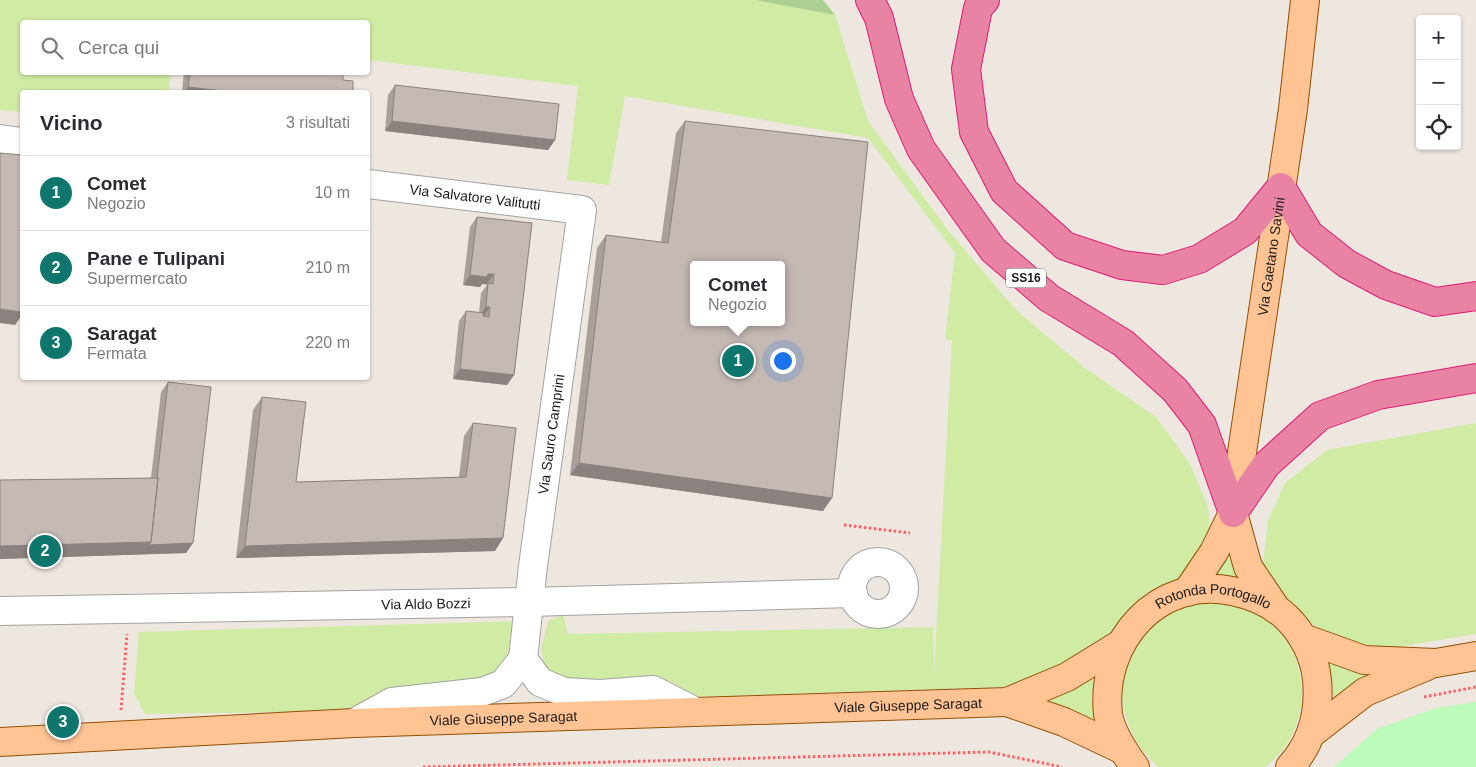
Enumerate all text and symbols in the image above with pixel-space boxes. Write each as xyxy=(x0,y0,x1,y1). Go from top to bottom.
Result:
map controls xyxy=(1416,15,1461,150)
button: + xyxy=(1416,15,1461,60)
search box xyxy=(20,20,370,75)
icon: search xyxy=(38,34,66,62)
text: Cerca qui xyxy=(78,37,159,58)
button: − xyxy=(1416,60,1461,105)
button: locate xyxy=(1416,105,1461,150)
text: Vicino xyxy=(40,111,103,134)
text: 3 risultati xyxy=(286,114,350,131)
text: Comet xyxy=(87,173,146,194)
street label: Via Salvatore Valitutti xyxy=(409,181,541,213)
text: 1 xyxy=(52,184,60,201)
text: 10 m xyxy=(314,184,350,201)
text: Negozio xyxy=(87,195,146,212)
street label: Via Gaetano Savini xyxy=(1254,196,1288,317)
text: Pane e Tulipani xyxy=(87,248,225,269)
text: 2 xyxy=(52,259,60,276)
text: 210 m xyxy=(306,259,350,276)
popup xyxy=(690,261,785,326)
road number: SS16 xyxy=(1006,268,1046,288)
text: Supermercato xyxy=(87,270,188,287)
text: Comet xyxy=(708,274,767,295)
text: Negozio xyxy=(708,296,767,313)
text: Saragat xyxy=(87,323,157,344)
text: 3 xyxy=(52,334,60,351)
text: 220 m xyxy=(306,334,350,351)
pin: 1 xyxy=(722,342,754,380)
text: Fermata xyxy=(87,345,147,362)
your location xyxy=(770,348,796,374)
street label: Via Sauro Camprini xyxy=(535,373,567,495)
pin: 2 xyxy=(29,532,61,570)
text: Rotonda Portogallo xyxy=(1152,581,1274,612)
street label: Via Aldo Bozzi xyxy=(381,595,471,613)
street label: Rotonda Portogallo xyxy=(1154,601,1274,617)
street label: Viale Giuseppe Saragat xyxy=(834,695,982,716)
pin: 3 xyxy=(47,703,79,741)
street label: Viale Giuseppe Saragat xyxy=(429,708,578,729)

